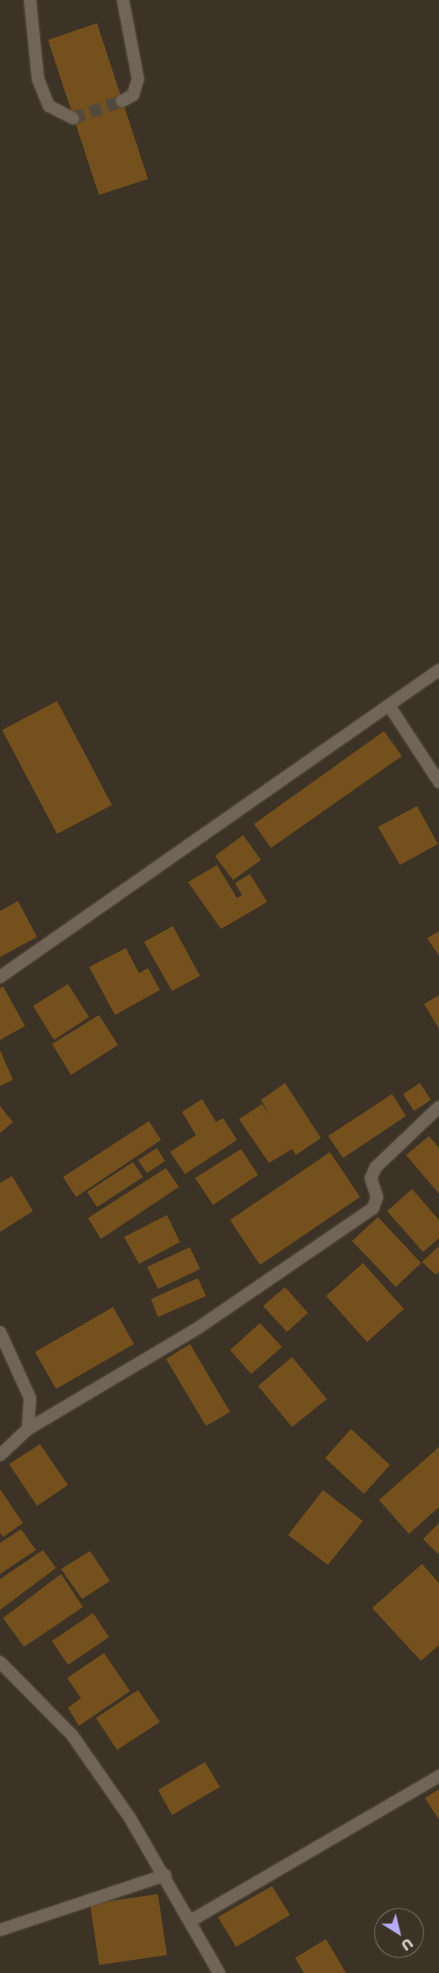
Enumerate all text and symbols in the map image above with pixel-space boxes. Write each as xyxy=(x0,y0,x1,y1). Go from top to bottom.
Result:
north arrow xyxy=(374,1908,424,1958)
text: U xyxy=(398,1935,417,1955)

